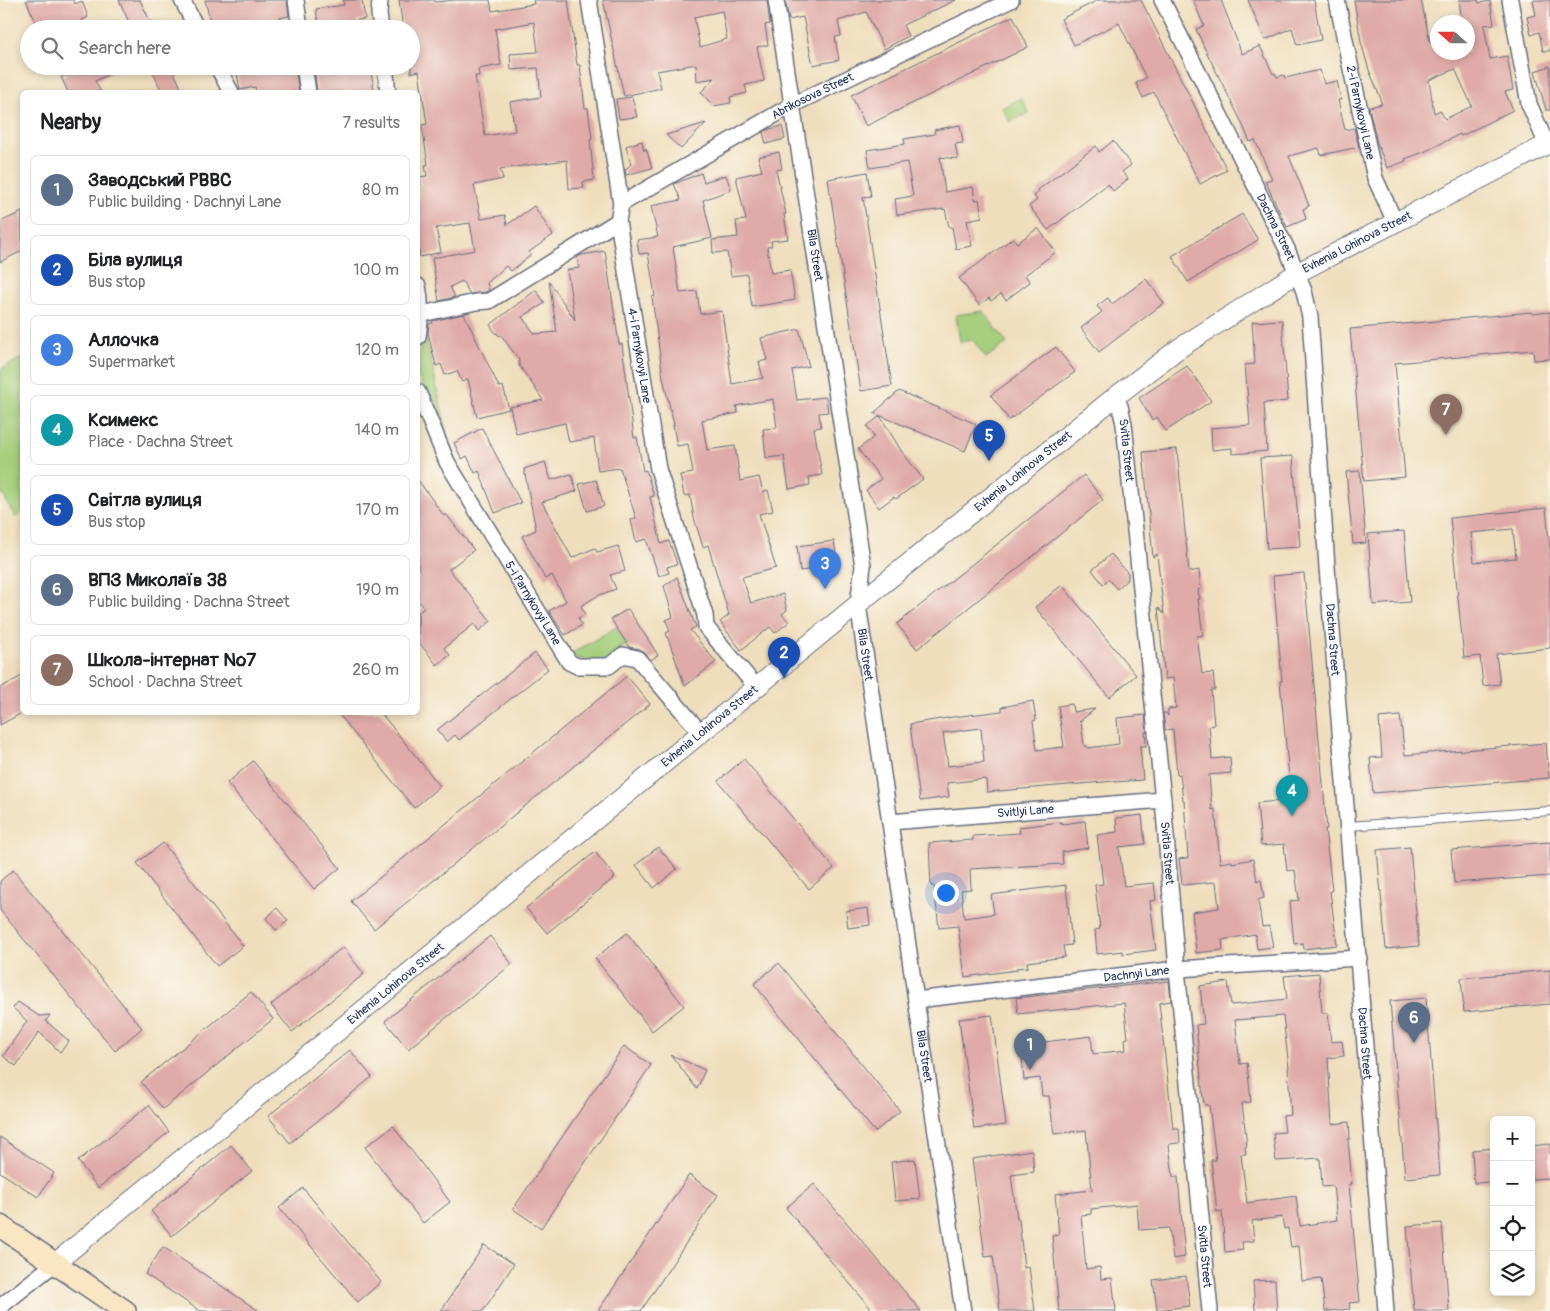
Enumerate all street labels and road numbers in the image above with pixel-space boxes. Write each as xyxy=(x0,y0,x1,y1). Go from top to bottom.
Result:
street label: 2-i Parnykovyi Lane xyxy=(1343,64,1378,161)
street label: Abrikosova Street xyxy=(769,69,856,123)
street label: Dachna Street xyxy=(1253,191,1298,263)
street label: Evhenia Lohinova Street xyxy=(1300,208,1414,276)
street label: Bila Street xyxy=(804,228,827,282)
street label: 4-i Parnykovyi Lane xyxy=(625,307,655,404)
street label: Svitla Street xyxy=(1116,417,1137,482)
street label: Evhenia Lohinova Street xyxy=(971,427,1075,515)
street label: 5-i Parnykovyi Lane xyxy=(502,558,564,648)
street label: Dachna Street xyxy=(1322,603,1343,676)
street label: Bila Street xyxy=(854,627,877,682)
street label: Evhenia Lohinova Street xyxy=(658,682,761,770)
street label: Svitlyi Lane xyxy=(997,801,1055,821)
street label: Svitla Street xyxy=(1157,821,1177,885)
street label: Evhenia Lohinova Street xyxy=(344,939,447,1028)
street label: Dachnyi Lane xyxy=(1103,962,1170,985)
street label: Dachna Street xyxy=(1354,1007,1375,1080)
street label: Bila Street xyxy=(913,1029,936,1083)
street label: Svitla Street xyxy=(1194,1224,1215,1289)

